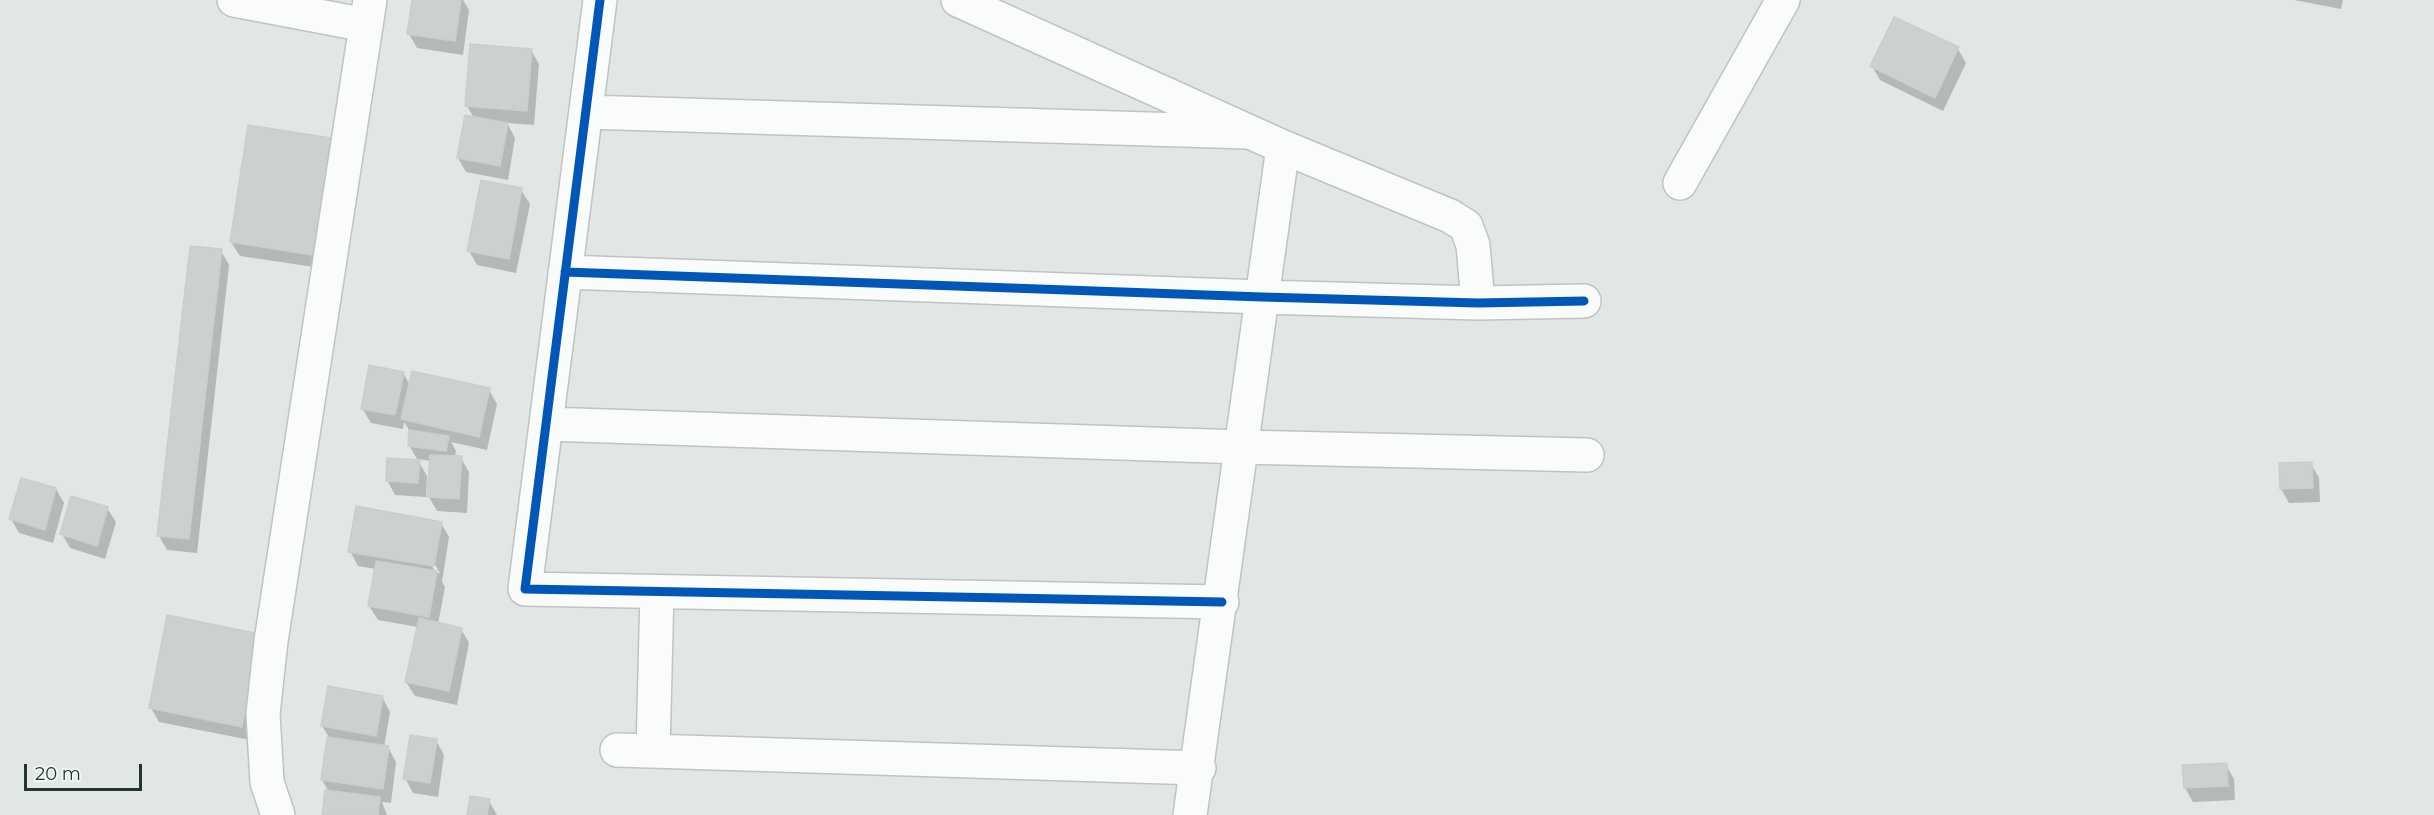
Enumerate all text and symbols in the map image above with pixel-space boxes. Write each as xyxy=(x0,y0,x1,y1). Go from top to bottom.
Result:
scale bar xyxy=(27,752,146,790)
text: 20 m xyxy=(35,763,81,785)

